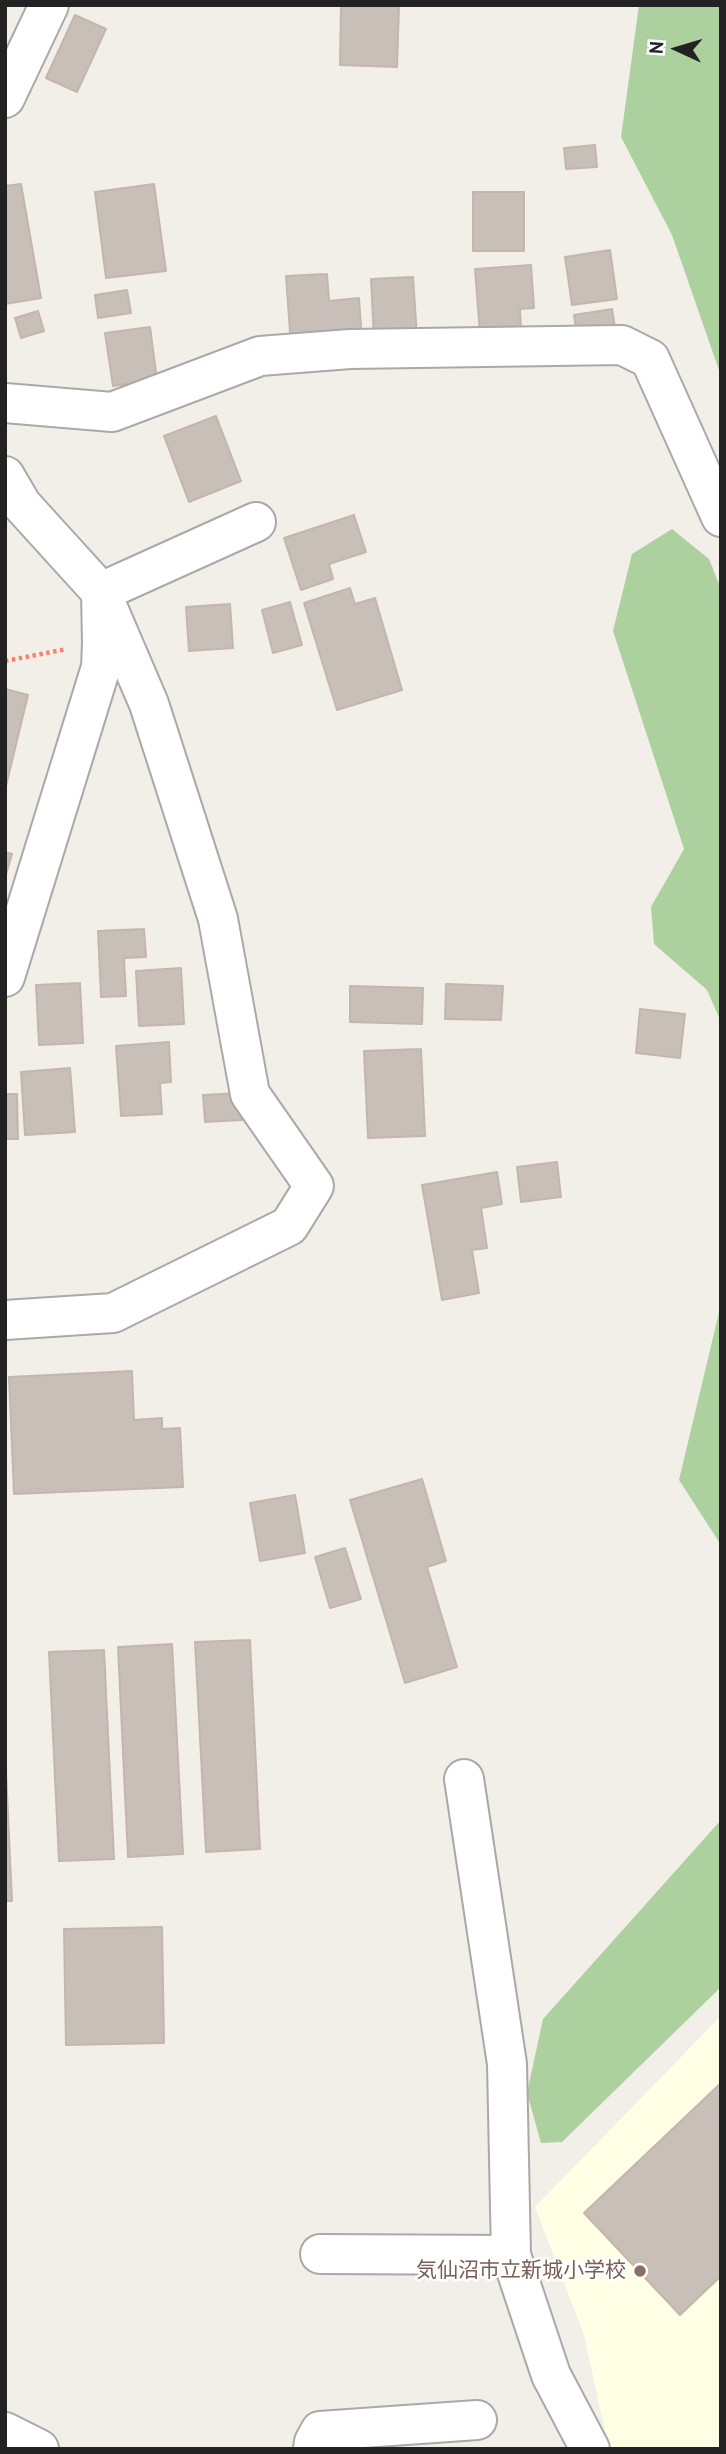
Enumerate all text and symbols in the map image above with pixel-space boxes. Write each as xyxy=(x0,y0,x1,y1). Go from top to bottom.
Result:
north arrow xyxy=(642,14,712,84)
text: N xyxy=(644,40,668,55)
place label: 気仙沼市立新城小学校 xyxy=(416,2258,626,2284)
marker: 気仙沼市立新城小学校 xyxy=(632,2263,648,2279)

